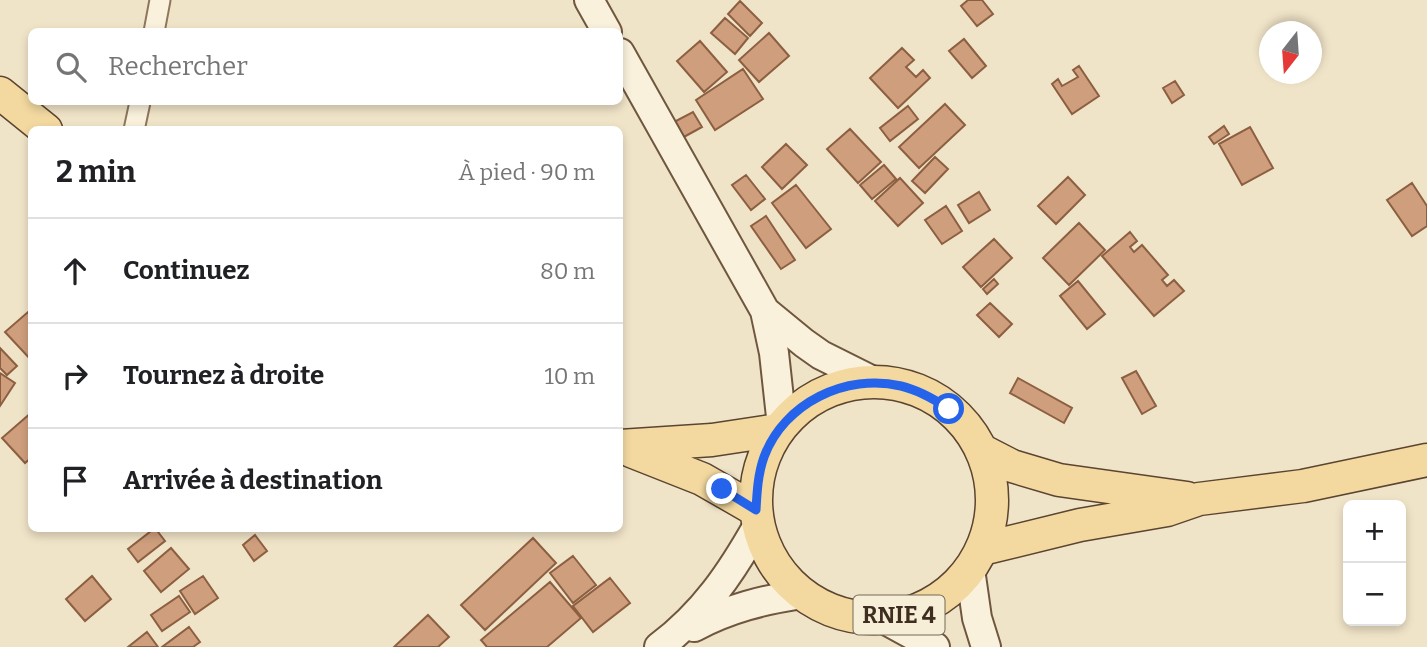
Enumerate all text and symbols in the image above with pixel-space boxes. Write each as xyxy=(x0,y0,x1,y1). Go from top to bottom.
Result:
north arrow xyxy=(1259,21,1322,84)
search box xyxy=(28,28,623,105)
icon: search xyxy=(52,48,90,86)
text: Rechercher xyxy=(108,51,248,82)
text: 2 min xyxy=(56,154,136,190)
text: À pied · 90 m xyxy=(458,158,595,186)
icon: ahead xyxy=(56,252,94,290)
text: Continuez xyxy=(123,255,250,286)
text: 80 m xyxy=(540,257,595,285)
icon: right xyxy=(56,357,94,395)
text: Tournez à droite xyxy=(123,360,324,391)
text: 10 m xyxy=(544,362,595,390)
route start xyxy=(933,393,964,424)
icon: arrive xyxy=(56,462,94,500)
text: Arrivée à destination xyxy=(123,465,382,496)
route end xyxy=(706,473,737,504)
map controls xyxy=(1343,500,1406,626)
button: + xyxy=(1343,500,1406,563)
button: − xyxy=(1343,563,1406,626)
road number: RNIE 4 xyxy=(853,596,944,635)

